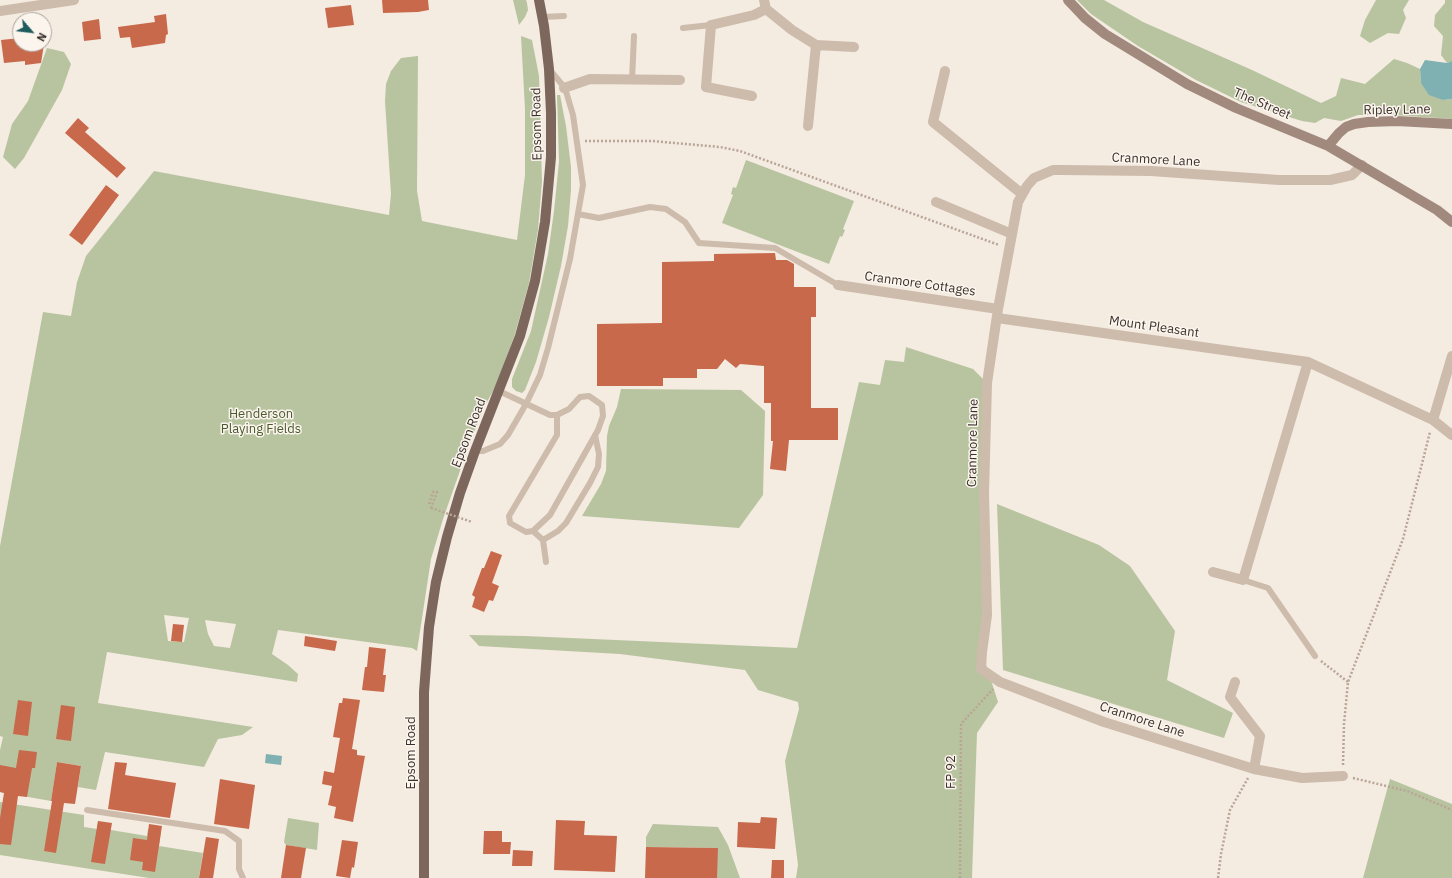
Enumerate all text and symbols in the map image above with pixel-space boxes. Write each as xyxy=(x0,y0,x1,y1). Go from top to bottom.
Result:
north arrow xyxy=(12,12,52,52)
text: N xyxy=(34,30,50,44)
street label: The Street xyxy=(1231,85,1293,123)
street label: Epsom Road xyxy=(529,87,545,161)
street label: Ripley Lane xyxy=(1363,102,1431,118)
street label: Cranmore Lane xyxy=(1111,150,1201,170)
street label: Cranmore Cottages xyxy=(863,268,977,300)
street label: Mount Pleasant xyxy=(1108,313,1200,341)
street label: Epsom Road xyxy=(449,396,489,470)
street label: Cranmore Lane xyxy=(964,399,982,487)
park label: Henderson Playing Fields xyxy=(221,406,301,437)
street label: Cranmore Lane xyxy=(1097,699,1187,741)
street label: Epsom Road xyxy=(403,716,419,790)
street label: FP 92 xyxy=(943,755,959,789)

